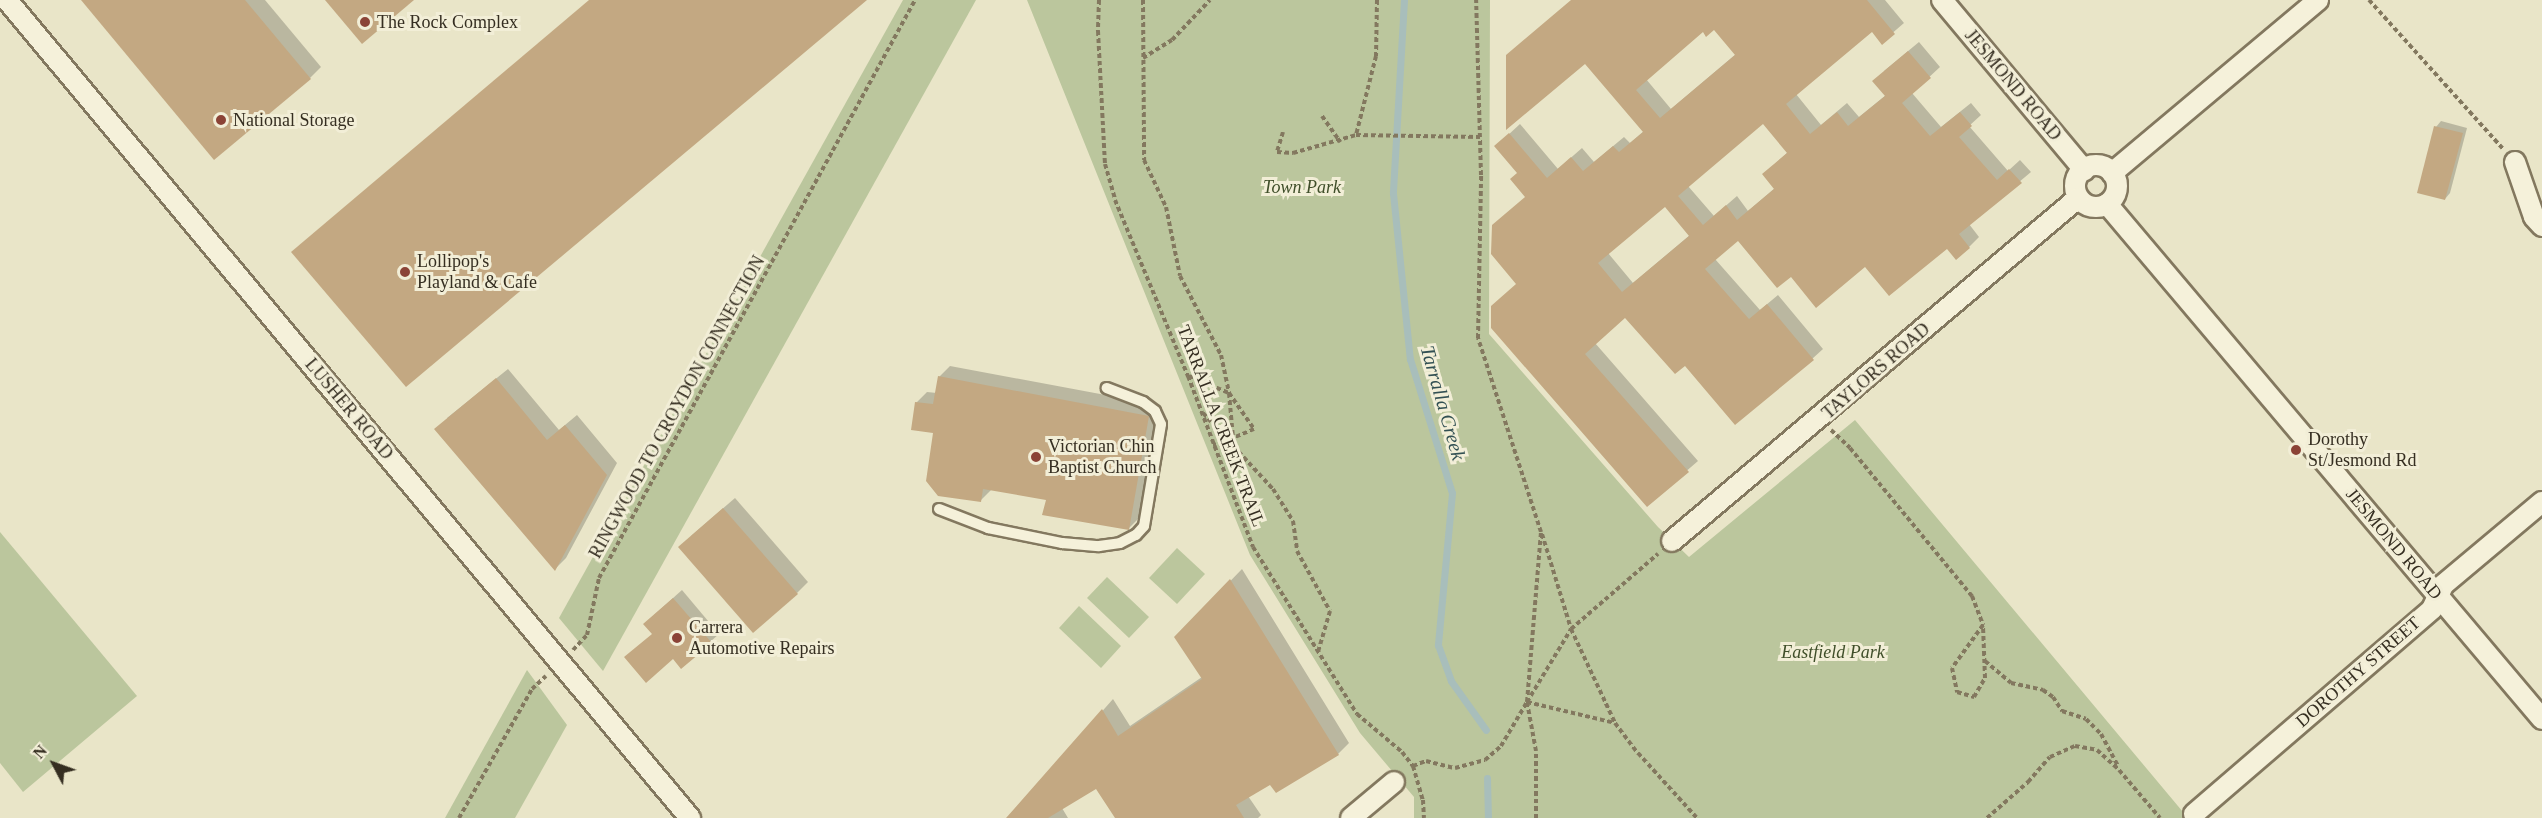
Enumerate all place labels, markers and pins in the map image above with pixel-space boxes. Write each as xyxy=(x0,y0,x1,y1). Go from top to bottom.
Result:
place label: The Rock Complex xyxy=(377,11,518,33)
marker: The Rock Complex xyxy=(358,15,372,29)
place label: National Storage xyxy=(233,109,354,131)
marker: National Storage xyxy=(214,113,228,127)
place label: Lollipop's Playland & Cafe xyxy=(417,251,537,294)
marker: Lollipop's Playland & Cafe xyxy=(398,265,412,279)
place label: Dorothy St/Jesmond Rd xyxy=(2308,429,2417,472)
place label: Victorian Chin Baptist Church xyxy=(1048,436,1156,478)
marker: Dorothy St/Jesmond Rd xyxy=(2289,443,2303,457)
marker: Victorian Chin Baptist Church xyxy=(1029,450,1043,464)
place label: Carrera Automotive Repairs xyxy=(689,617,834,660)
marker: Carrera Automotive Repairs xyxy=(670,631,684,645)

